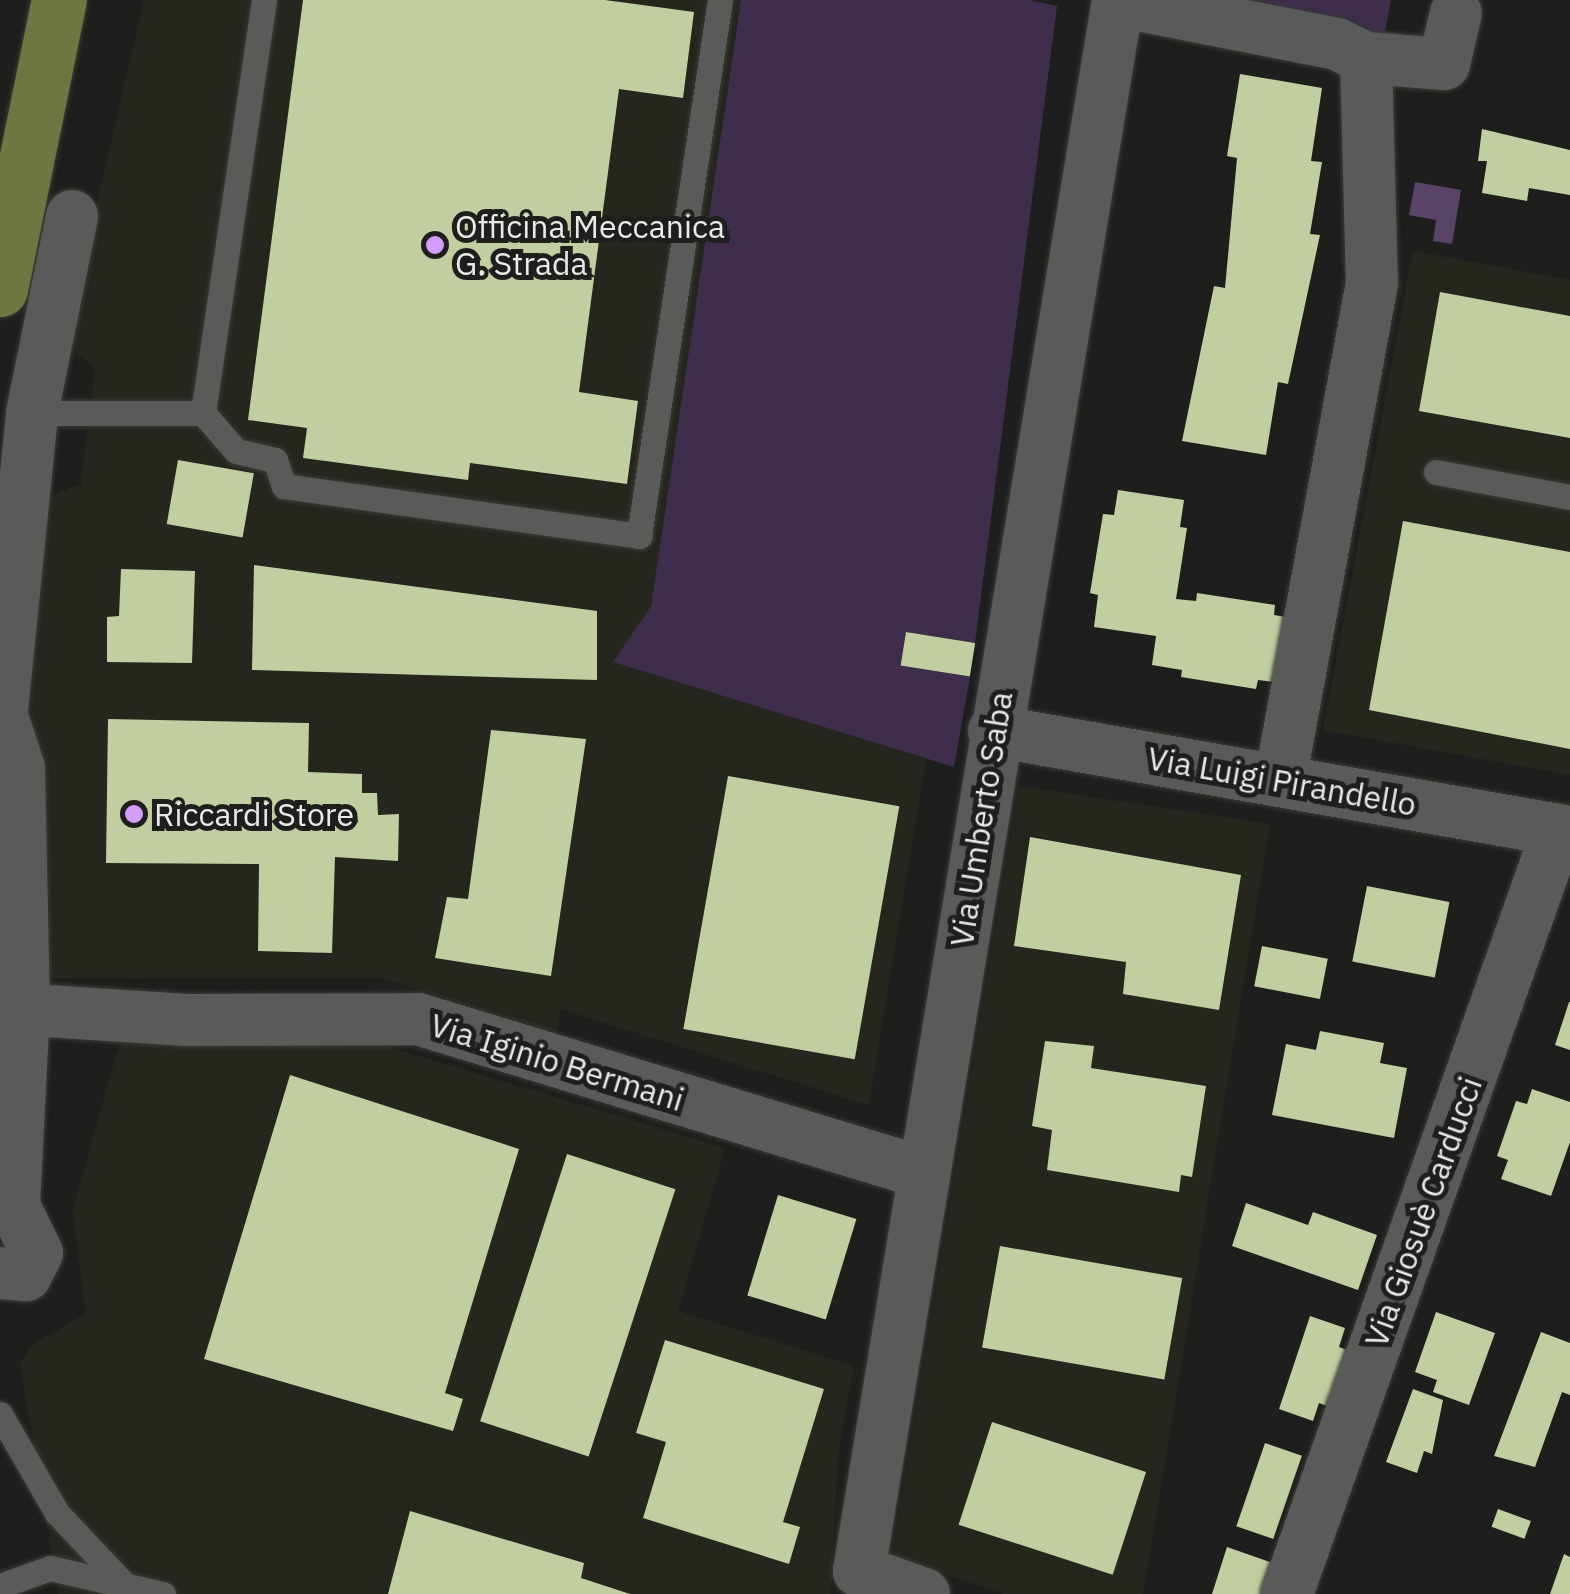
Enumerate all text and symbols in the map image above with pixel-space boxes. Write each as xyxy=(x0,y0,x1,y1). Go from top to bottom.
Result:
place label: Officina Meccanica G. Strada xyxy=(455,208,725,283)
marker: Officina Meccanica G. Strada xyxy=(424,234,446,256)
street label: Via Umberto Saba xyxy=(942,689,1020,949)
street label: Via Luigi Pirandello xyxy=(1145,738,1419,824)
place label: Riccardi Store xyxy=(154,795,354,833)
marker: Riccardi Store xyxy=(123,803,145,825)
street label: Via Iginio Bermani xyxy=(426,1005,688,1119)
street label: Via Giosuè Carducci xyxy=(1356,1072,1490,1352)

